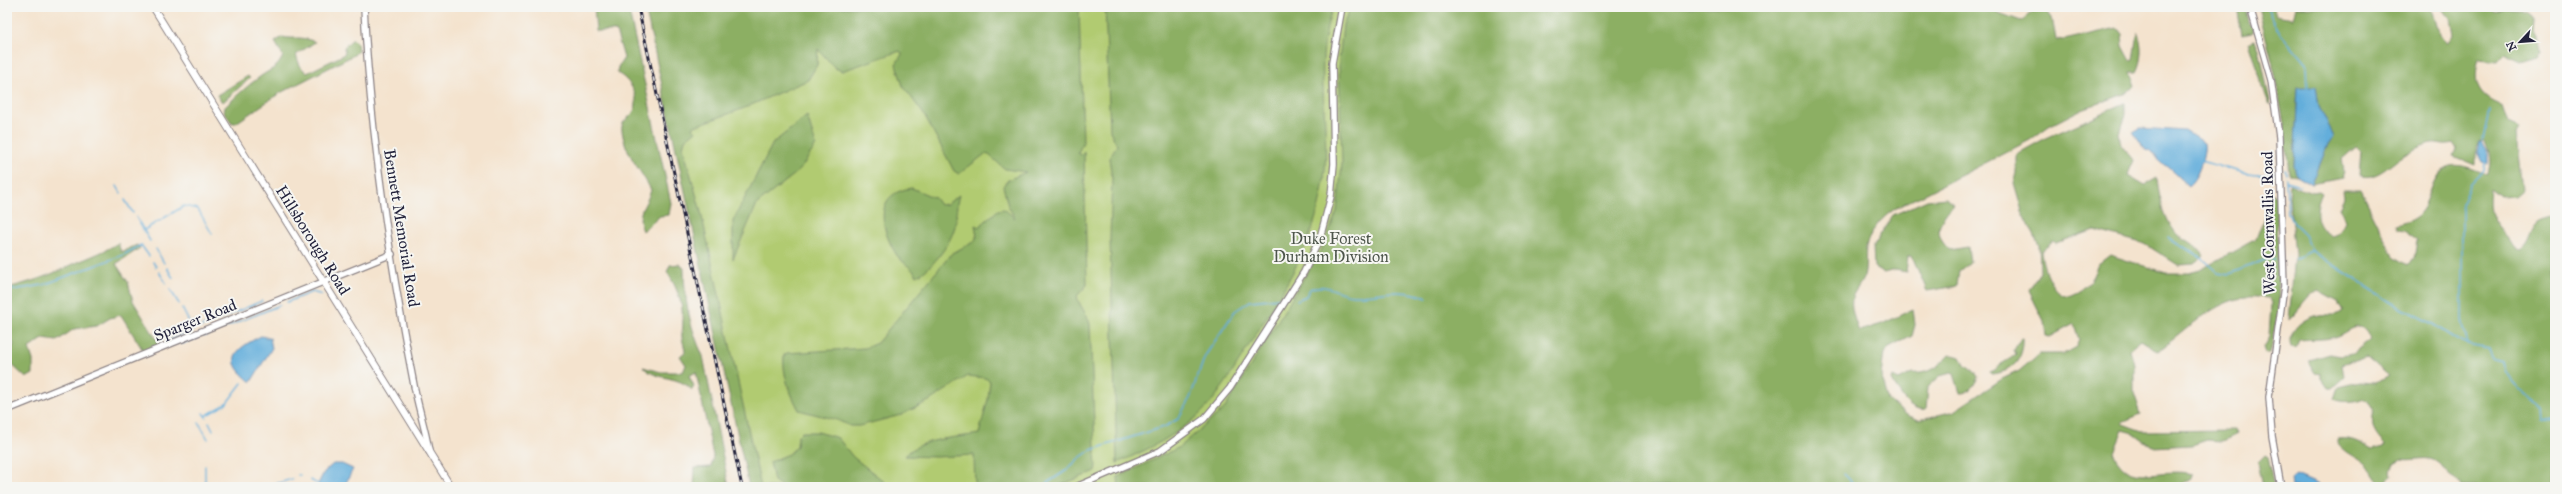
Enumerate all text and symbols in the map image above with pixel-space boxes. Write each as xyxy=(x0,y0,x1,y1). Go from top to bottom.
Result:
north arrow xyxy=(2500,22,2540,62)
text: N xyxy=(2503,39,2519,53)
street label: Bennett Memorial Road xyxy=(380,148,424,308)
street label: West Cornwallis Road xyxy=(2257,151,2279,295)
street label: Hillsborough Road xyxy=(271,182,354,299)
park label: Duke Forest Durham Division xyxy=(1273,229,1389,266)
street label: Sparger Road xyxy=(151,295,240,346)

